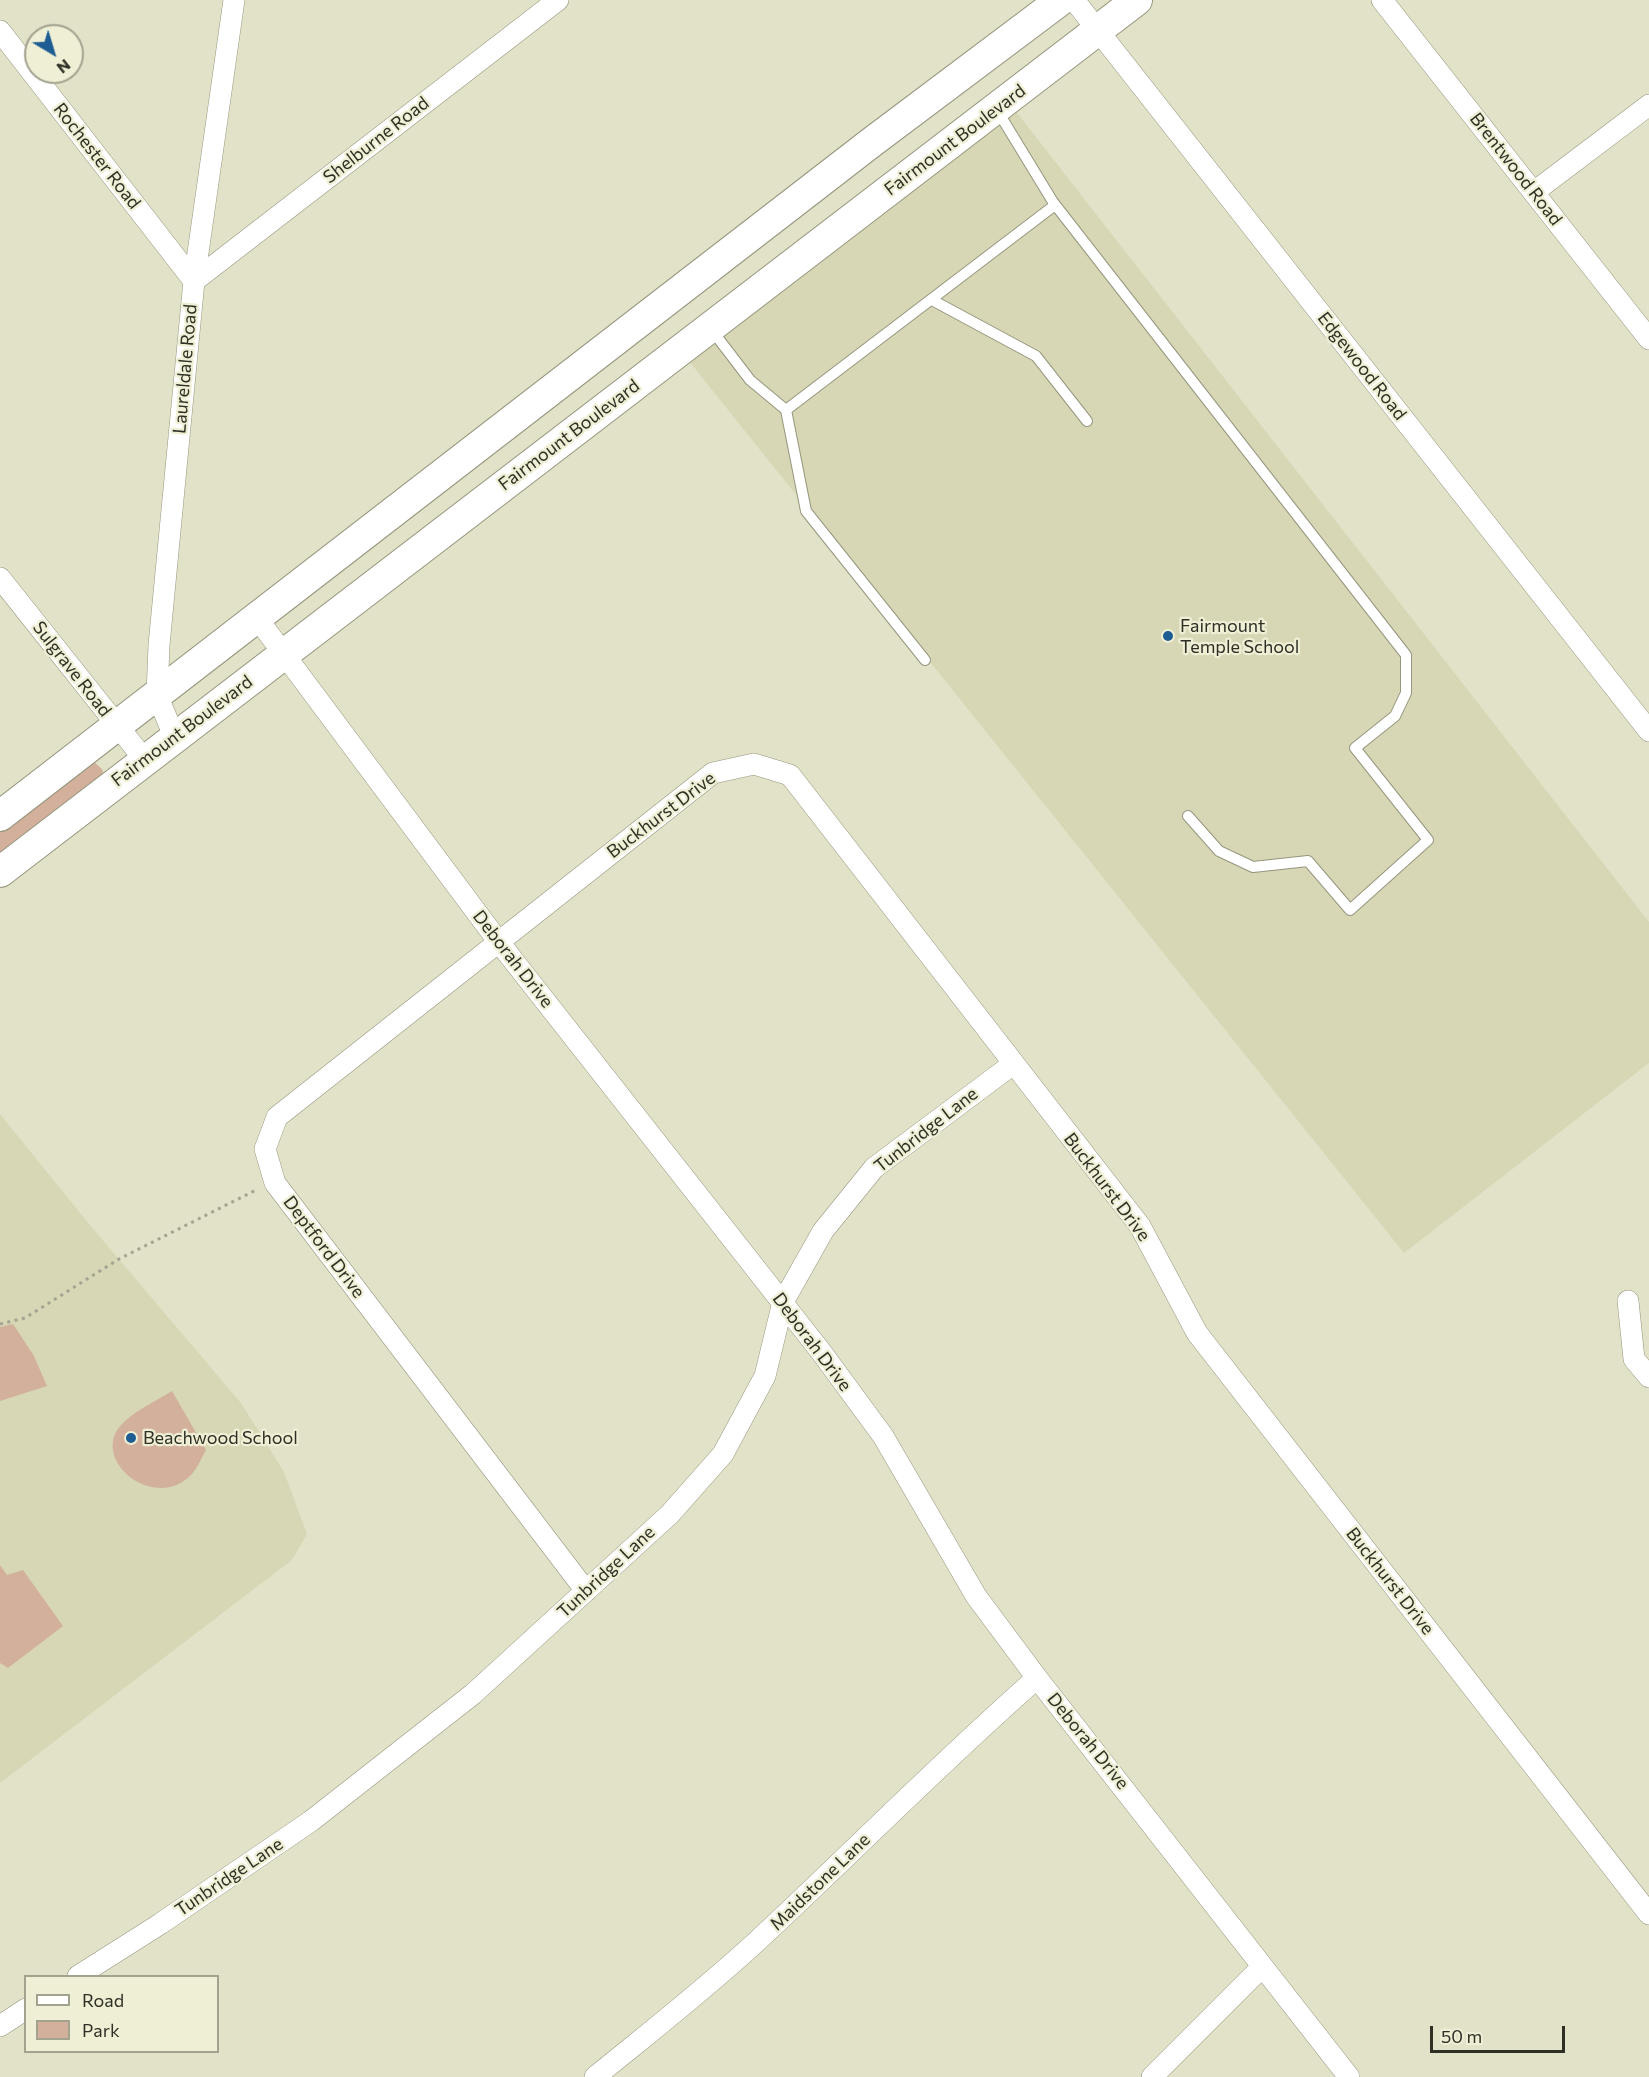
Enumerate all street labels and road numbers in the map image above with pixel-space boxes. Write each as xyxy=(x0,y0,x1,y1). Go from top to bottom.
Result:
street label: Fairmount Boulevard xyxy=(880,80,1030,200)
street label: Shelburne Road xyxy=(319,92,433,188)
street label: Rochester Road xyxy=(49,99,145,213)
street label: Brentwood Road xyxy=(1465,108,1567,230)
street label: Laureldale Road xyxy=(169,303,201,435)
street label: Edgewood Road xyxy=(1313,308,1411,424)
street label: Fairmount Boulevard xyxy=(494,375,644,495)
street label: Sulgrave Road xyxy=(28,617,116,721)
street label: Fairmount Boulevard xyxy=(107,671,257,791)
street label: Buckhurst Drive xyxy=(603,767,719,863)
street label: Deborah Drive xyxy=(468,906,558,1012)
street label: Tunbridge Lane xyxy=(870,1083,982,1177)
street label: Buckhurst Drive xyxy=(1059,1129,1155,1245)
street label: Deptford Drive xyxy=(279,1192,369,1302)
street label: Deborah Drive xyxy=(768,1288,856,1396)
street label: Tunbridge Lane xyxy=(553,1521,659,1623)
street label: Buckhurst Drive xyxy=(1341,1523,1439,1639)
street label: Deborah Drive xyxy=(1043,1688,1133,1794)
street label: Maidstone Lane xyxy=(766,1829,874,1935)
street label: Tunbridge Lane xyxy=(171,1833,287,1921)

